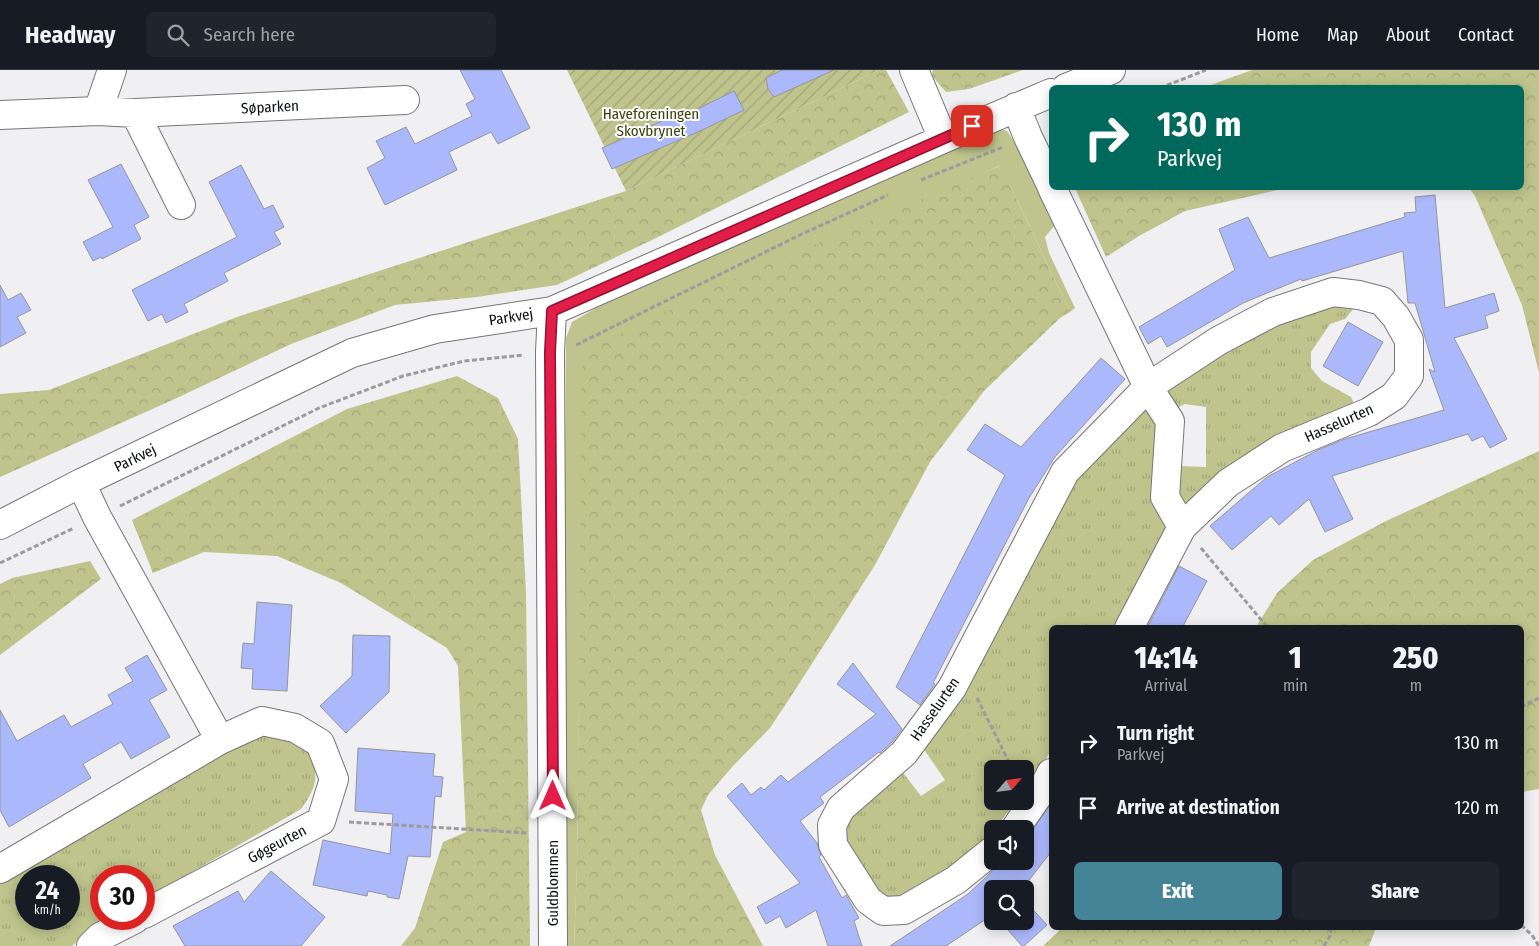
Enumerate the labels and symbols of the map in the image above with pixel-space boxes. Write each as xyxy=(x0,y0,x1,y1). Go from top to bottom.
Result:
street label: Søparken xyxy=(241,96,299,118)
park label: Haveforeningen Skovbrynet xyxy=(603,105,699,140)
pin xyxy=(951,105,993,147)
street label: Parkvej xyxy=(488,305,534,329)
street label: Hasselurten xyxy=(1302,400,1376,446)
street label: Parkvej xyxy=(111,440,159,476)
street label: Hasselurten xyxy=(907,674,963,744)
north arrow xyxy=(984,760,1034,810)
position arrow xyxy=(526,769,578,821)
street label: Gøgeurten xyxy=(245,821,309,867)
street label: Guldblommen xyxy=(544,840,562,926)
speed limit sign: 30 xyxy=(90,865,155,930)

